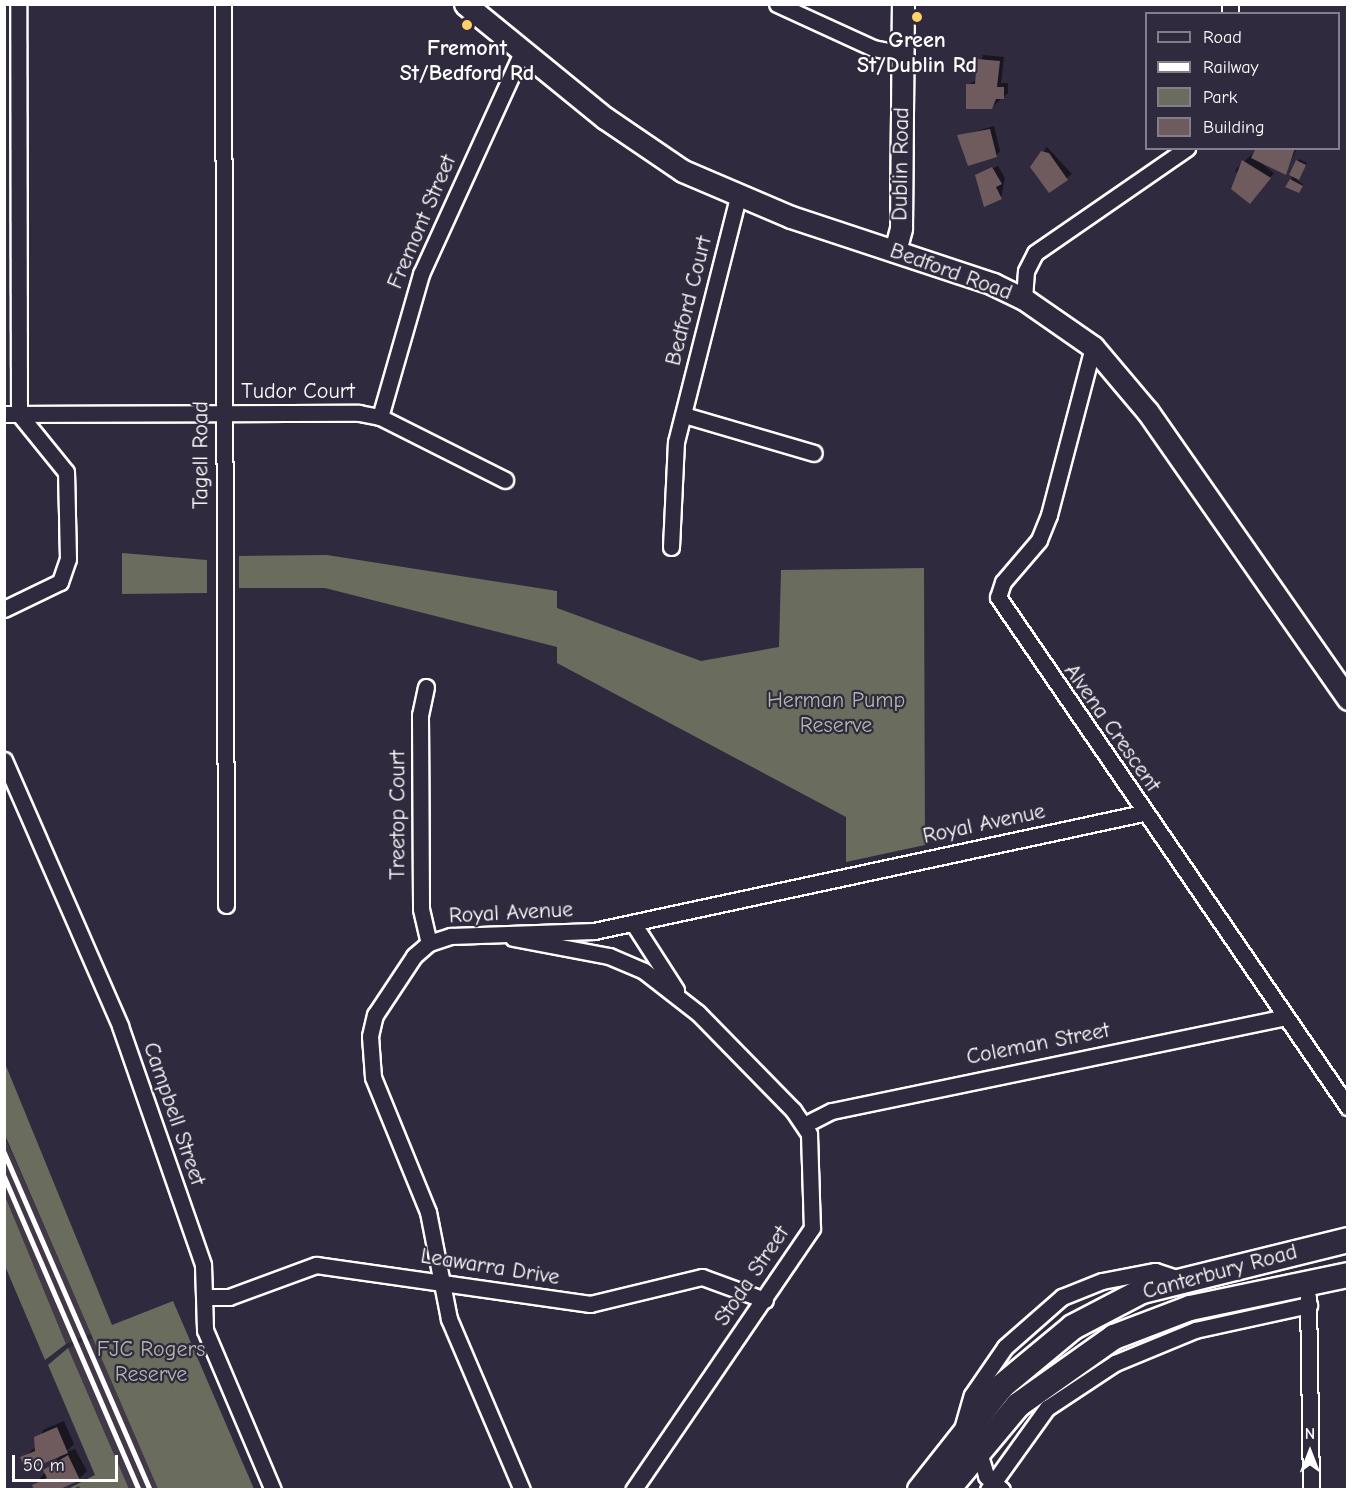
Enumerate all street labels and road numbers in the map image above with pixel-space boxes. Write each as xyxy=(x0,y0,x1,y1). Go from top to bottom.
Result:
street label: Dublin Road xyxy=(887,107,915,221)
street label: Fremont Street xyxy=(382,151,462,293)
street label: Bedford Court xyxy=(660,234,718,368)
street label: Bedford Road xyxy=(886,238,1016,306)
street label: Tudor Court xyxy=(241,379,355,405)
street label: Tagell Road xyxy=(188,401,214,509)
street label: Alvena Crescent xyxy=(1058,659,1166,797)
street label: Treetop Court xyxy=(385,750,411,880)
street label: Royal Avenue xyxy=(920,798,1048,850)
street label: Royal Avenue xyxy=(448,897,574,929)
street label: Coleman Street xyxy=(964,1017,1112,1071)
street label: Campbell Street xyxy=(137,1039,211,1189)
street label: Stoda Street xyxy=(709,1221,795,1331)
street label: Canterbury Road xyxy=(1140,1239,1300,1305)
street label: Leawarra Drive xyxy=(419,1243,561,1291)

